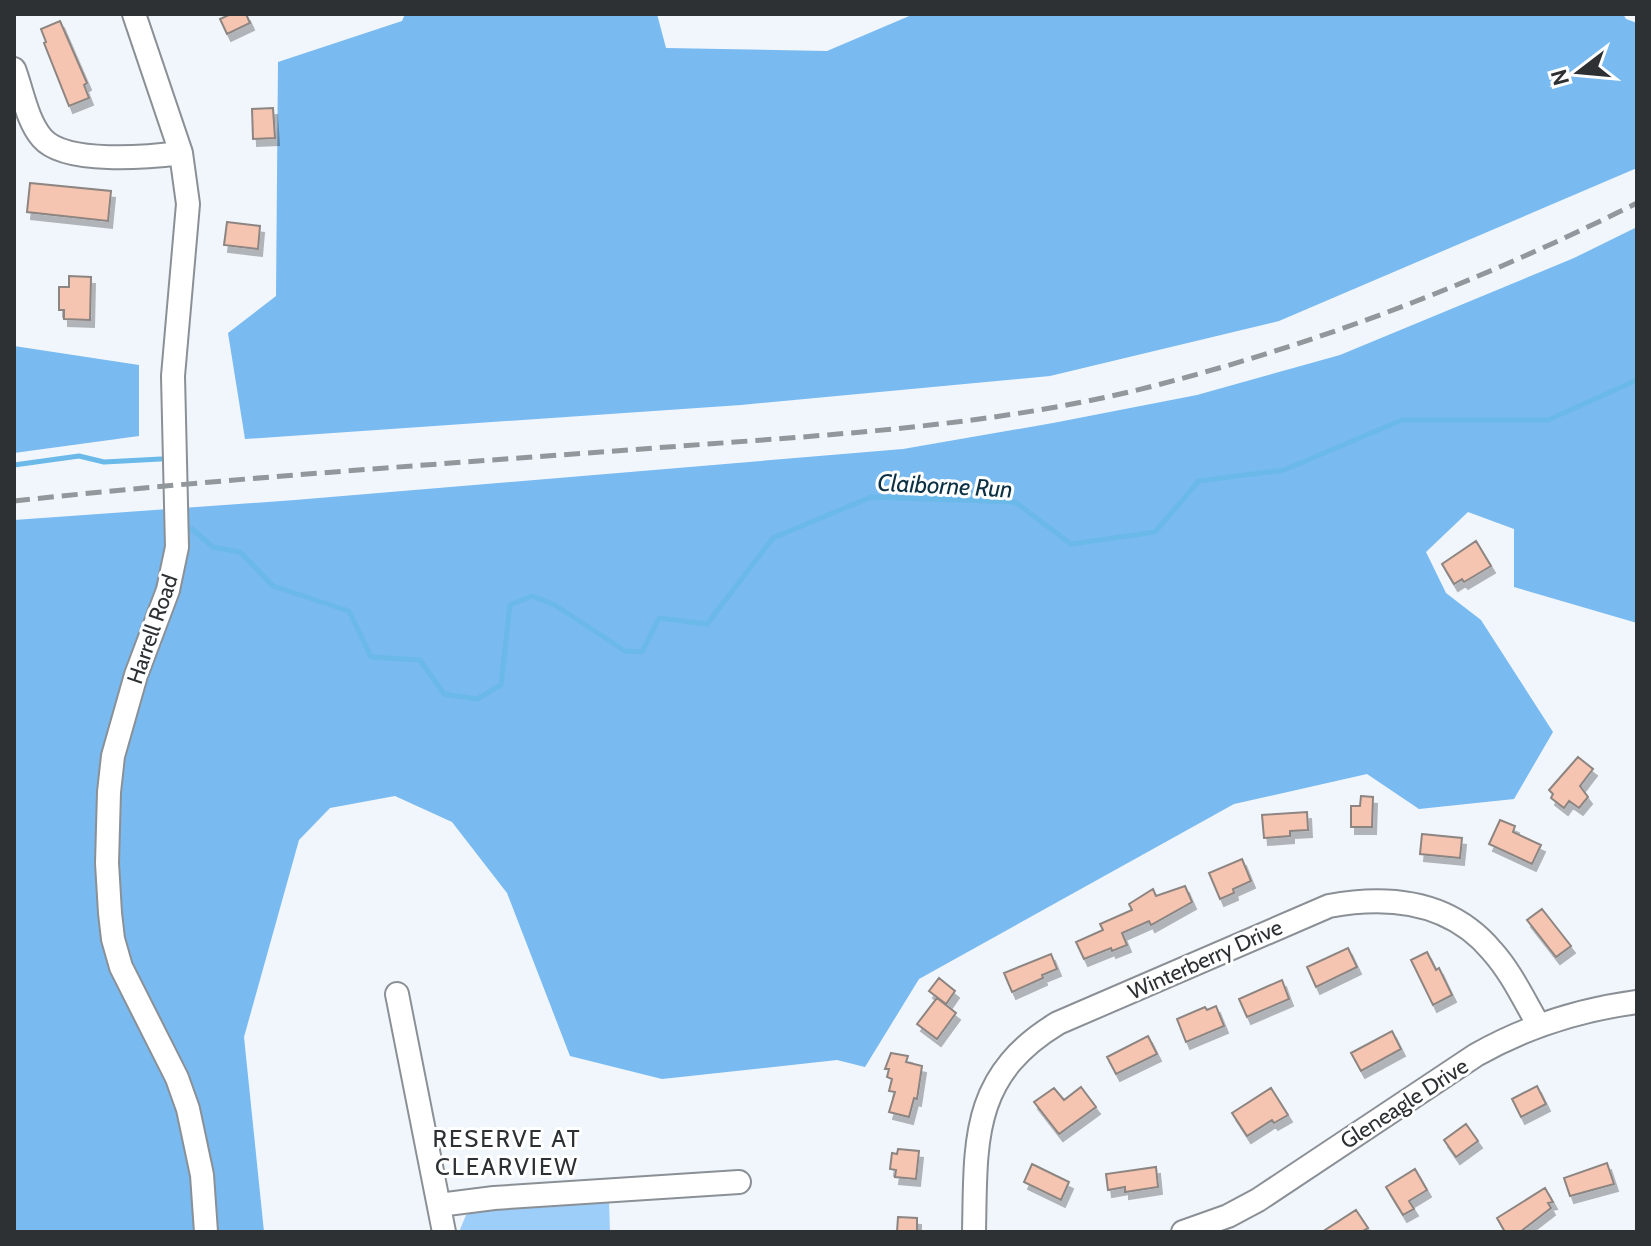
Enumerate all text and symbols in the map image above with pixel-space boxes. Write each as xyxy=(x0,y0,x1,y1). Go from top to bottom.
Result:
north arrow xyxy=(1539,32,1619,112)
text: N xyxy=(1545,66,1575,89)
water label: Claiborne Run xyxy=(877,467,1013,504)
street label: Harrell Road xyxy=(121,571,184,687)
street label: Winterberry Drive xyxy=(1124,913,1286,1006)
street label: Gleneagle Drive xyxy=(1335,1052,1473,1155)
district label: RESERVE AT CLEARVIEW xyxy=(432,1124,582,1181)

